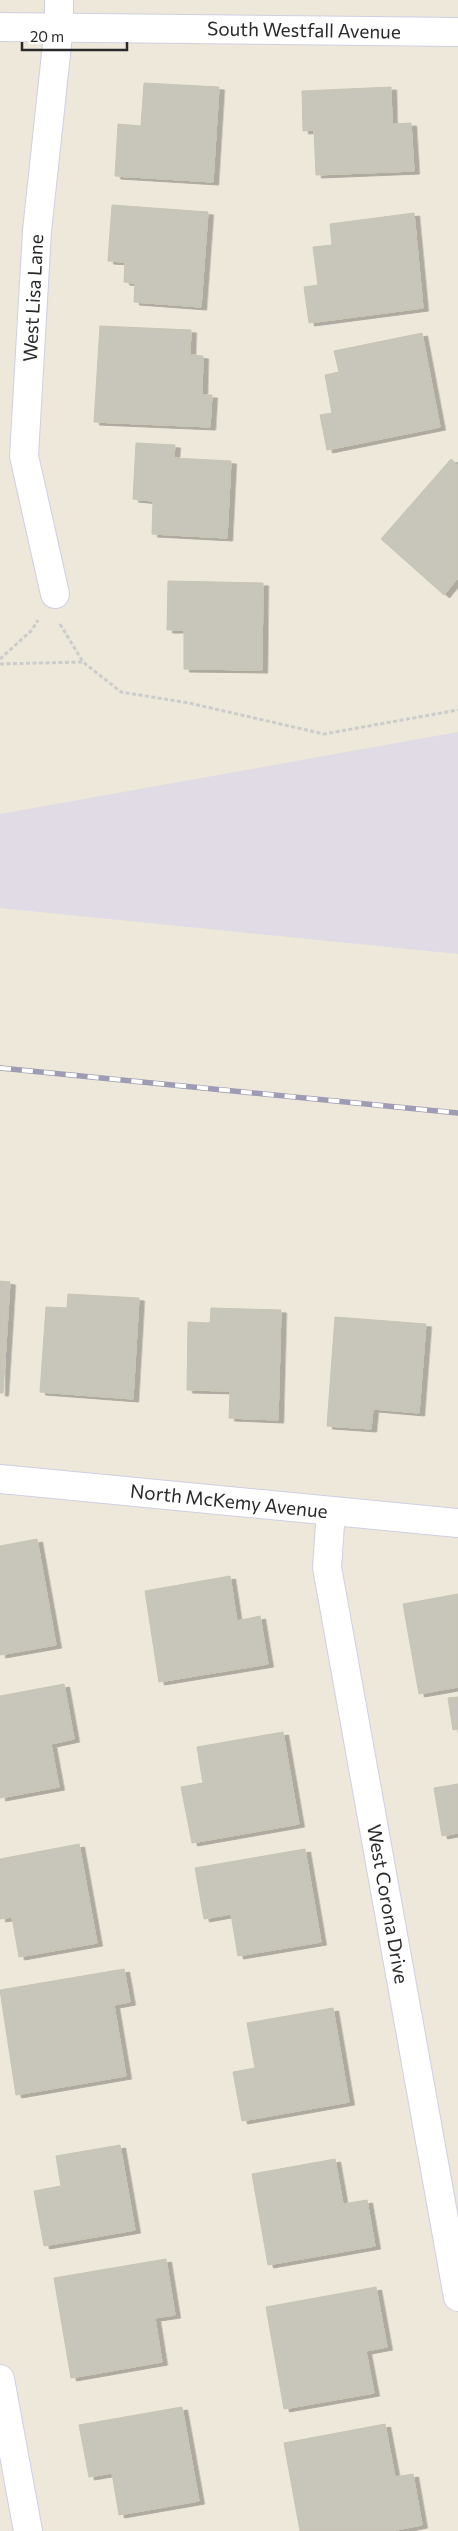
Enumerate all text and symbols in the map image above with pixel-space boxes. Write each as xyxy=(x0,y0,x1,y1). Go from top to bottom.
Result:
street label: South Westfall Avenue xyxy=(207,16,401,43)
scale bar xyxy=(22,20,128,52)
text: 20 m xyxy=(30,27,64,45)
street label: West Lisa Lane xyxy=(18,234,47,362)
street label: North McKemy Avenue xyxy=(129,1479,329,1522)
street label: West Corona Drive xyxy=(363,1822,414,1985)

